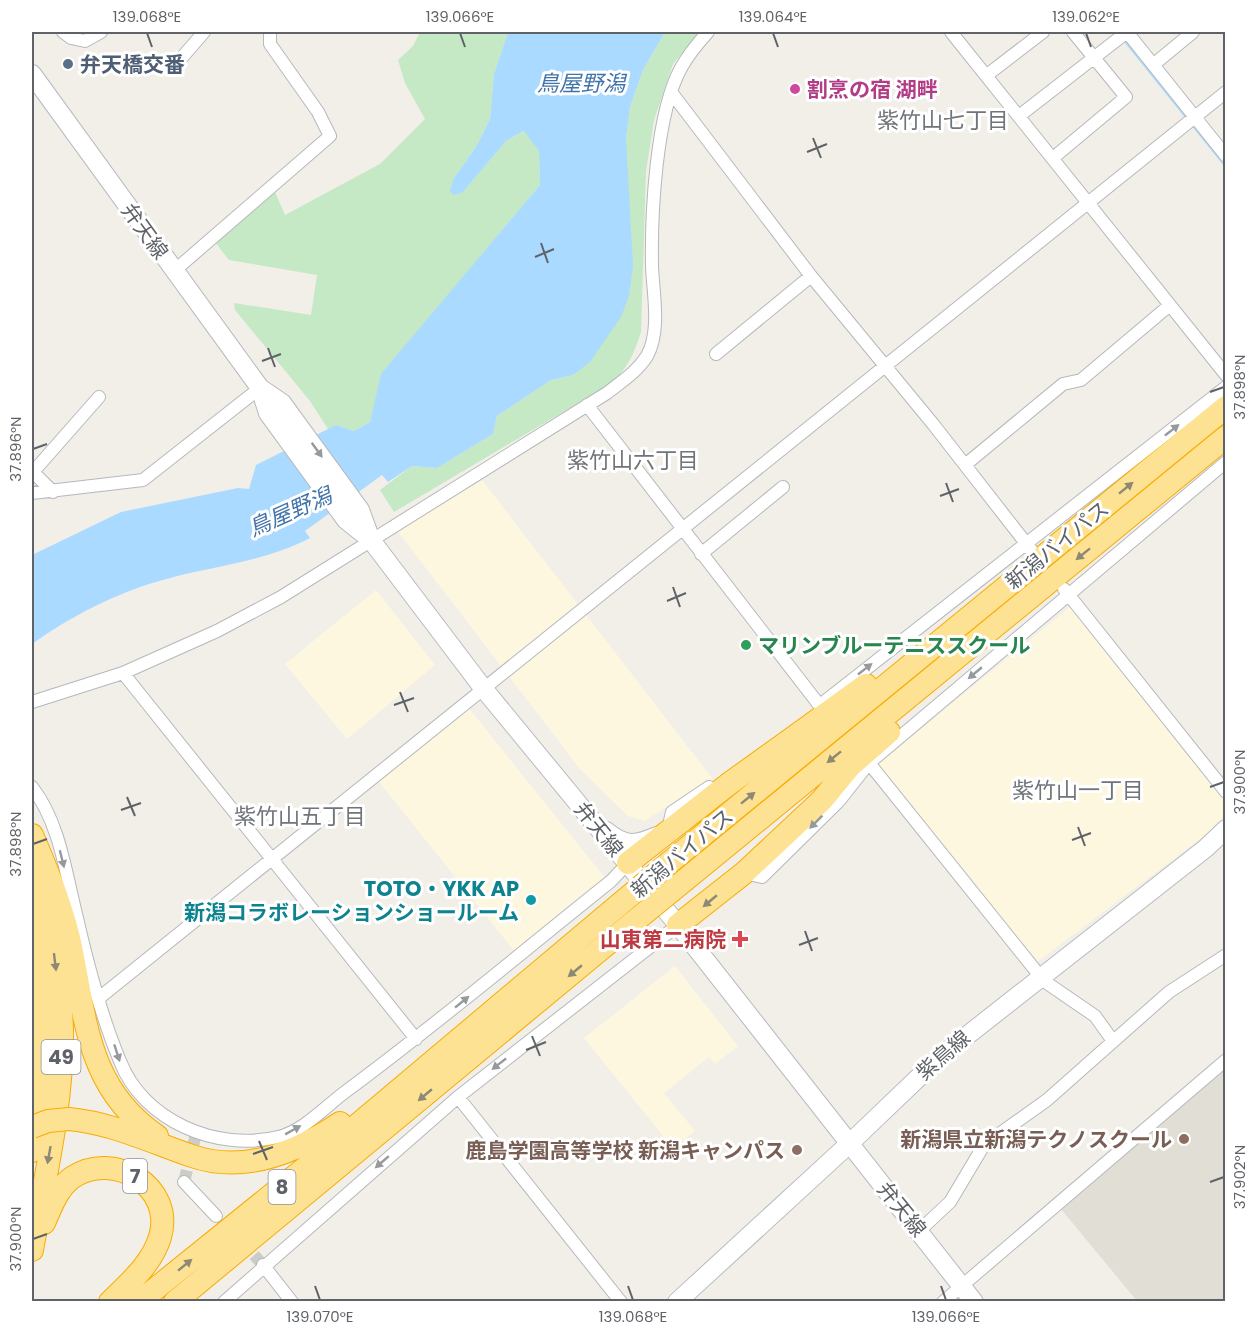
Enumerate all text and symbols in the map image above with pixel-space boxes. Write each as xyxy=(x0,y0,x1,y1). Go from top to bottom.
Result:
text: 139.068°E xyxy=(113,6,181,27)
text: 139.066°E xyxy=(426,6,494,27)
text: 139.064°E xyxy=(739,6,807,27)
text: 139.062°E xyxy=(1052,6,1120,27)
place label: 弁天橋交番 xyxy=(80,50,185,79)
marker: 弁天橋交番 xyxy=(61,57,75,71)
water label: 鳥屋野潟 xyxy=(537,68,628,99)
place label: 割烹の宿 湖畔 xyxy=(807,75,937,104)
marker: 割烹の宿 湖畔 xyxy=(788,82,802,96)
district label: 紫竹山七丁目 xyxy=(877,105,1009,136)
street label: 弁天線 xyxy=(115,197,175,265)
text: 37.898°N xyxy=(1229,354,1250,420)
text: 37.896°N xyxy=(5,416,26,482)
one-way arrow xyxy=(1164,424,1179,436)
one-way arrow xyxy=(311,442,323,458)
district label: 紫竹山六丁目 xyxy=(567,445,699,476)
water label: 鳥屋野潟 xyxy=(243,479,339,544)
one-way arrow xyxy=(1118,482,1134,495)
street label: 新潟バイパス xyxy=(999,494,1115,596)
one-way arrow xyxy=(1076,547,1091,560)
place label: マリンブルーテニススクール xyxy=(758,631,1030,660)
marker: マリンブルーテニススクール xyxy=(739,638,753,652)
one-way arrow xyxy=(858,664,873,676)
one-way arrow xyxy=(968,666,983,679)
text: 37.900°N xyxy=(1229,749,1250,815)
one-way arrow xyxy=(827,751,842,763)
district label: 紫竹山一丁目 xyxy=(1012,775,1144,806)
one-way arrow xyxy=(740,792,756,805)
street label: 弁天線 xyxy=(568,795,630,863)
district label: 紫竹山五丁目 xyxy=(234,801,366,832)
street label: 新潟バイパス xyxy=(625,802,739,904)
text: 37.898°N xyxy=(5,811,26,877)
one-way arrow xyxy=(810,815,824,829)
one-way arrow xyxy=(58,850,68,869)
place label: TOTO・YKK AP 新潟コラボレーションショールーム xyxy=(184,874,519,927)
marker: TOTO・YKK AP 新潟コラボレーションショールーム xyxy=(524,893,538,907)
one-way arrow xyxy=(703,894,718,907)
place label: 山東第二病院 xyxy=(600,925,726,954)
marker: 山東第二病院 xyxy=(731,930,749,948)
one-way arrow xyxy=(50,952,60,971)
one-way arrow xyxy=(567,964,583,977)
one-way arrow xyxy=(454,996,469,1008)
street label: 紫鳥線 xyxy=(910,1023,976,1087)
road number: 49 xyxy=(42,1040,80,1074)
one-way arrow xyxy=(113,1044,122,1062)
one-way arrow xyxy=(492,1057,507,1069)
one-way arrow xyxy=(418,1088,433,1101)
one-way arrow xyxy=(285,1125,302,1135)
place label: 新潟県立新潟テクノスクール xyxy=(900,1125,1172,1154)
marker: 新潟県立新潟テクノスクール xyxy=(1177,1132,1191,1146)
place label: 鹿島学園高等学校 新潟キャンパス xyxy=(466,1136,785,1165)
marker: 鹿島学園高等学校 新潟キャンパス xyxy=(790,1143,804,1157)
text: 37.902°N xyxy=(1229,1145,1250,1209)
one-way arrow xyxy=(44,1146,53,1165)
one-way arrow xyxy=(374,1156,390,1169)
road number: 7 xyxy=(123,1159,147,1193)
road number: 8 xyxy=(268,1170,296,1204)
street label: 弁天線 xyxy=(871,1175,933,1243)
text: 37.900°N xyxy=(5,1206,26,1272)
one-way arrow xyxy=(177,1258,193,1271)
text: 139.070°E xyxy=(286,1306,354,1327)
text: 139.068°E xyxy=(599,1306,667,1327)
text: 139.066°E xyxy=(912,1306,980,1327)

